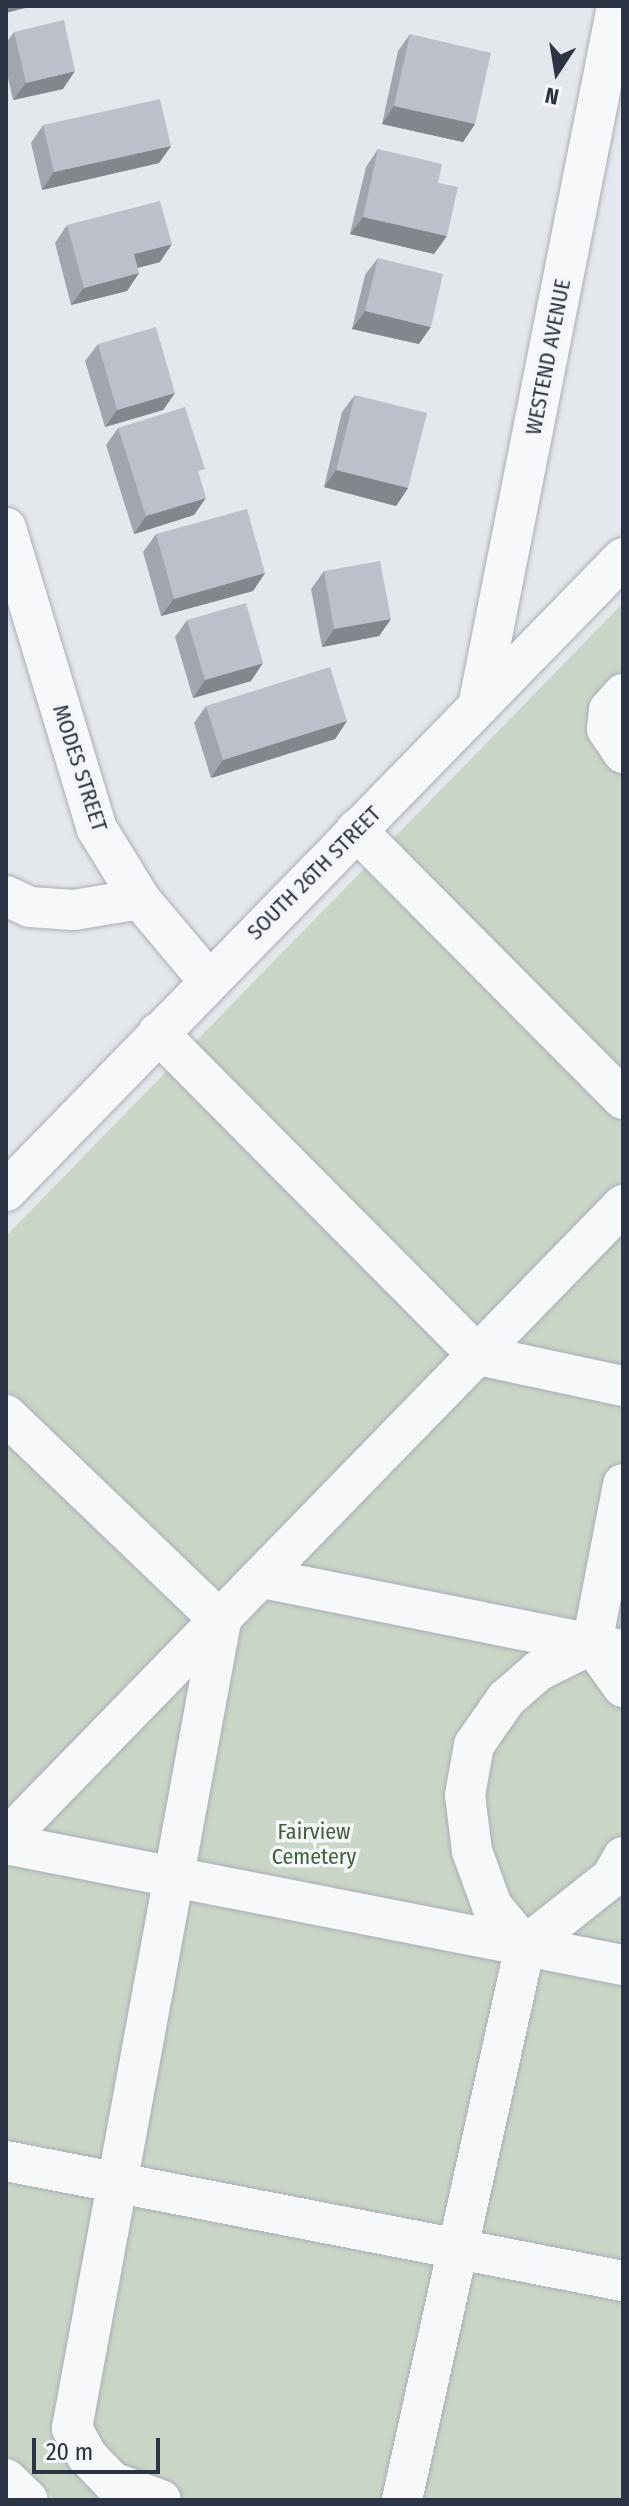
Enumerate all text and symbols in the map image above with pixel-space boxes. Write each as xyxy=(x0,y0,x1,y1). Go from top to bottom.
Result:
north arrow xyxy=(517,32,597,112)
text: N xyxy=(543,81,561,111)
street label: WESTEND AVENUE xyxy=(520,277,576,437)
street label: MODES STREET xyxy=(47,701,113,835)
street label: SOUTH 26TH STREET xyxy=(242,801,386,945)
park label: Fairview Cemetery xyxy=(272,1818,356,1870)
scale bar xyxy=(36,2422,164,2472)
text: 20 m xyxy=(46,2438,93,2466)

